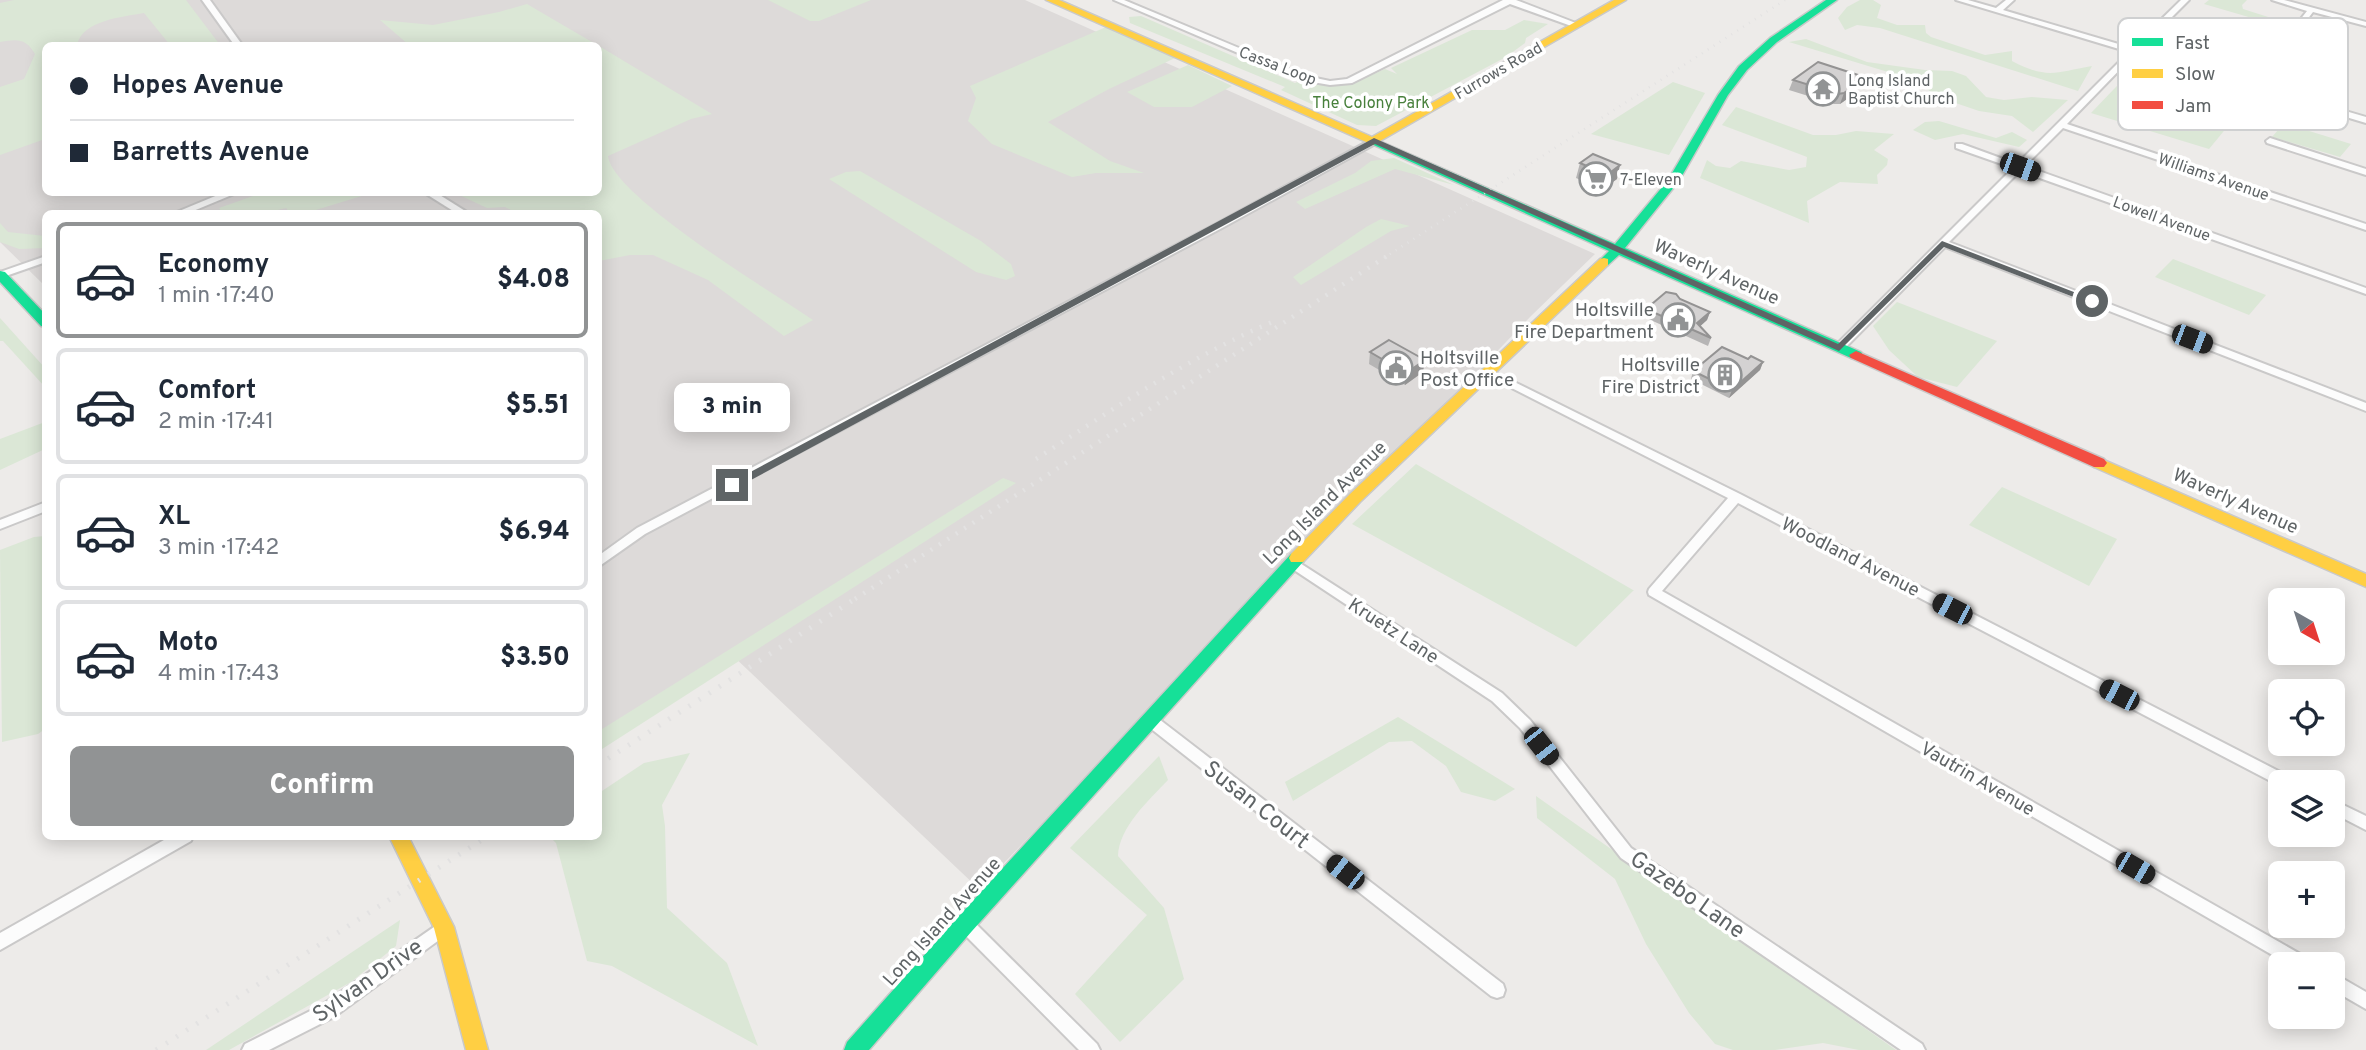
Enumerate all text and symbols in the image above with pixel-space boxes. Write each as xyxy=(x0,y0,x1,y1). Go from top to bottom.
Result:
legend xyxy=(2118,18,2348,130)
text: Fast xyxy=(2175,32,2210,56)
street label: Furrows Road xyxy=(1452,39,1546,105)
street label: Cassa Loop xyxy=(1236,43,1319,91)
text: Slow xyxy=(2175,63,2215,87)
text: Hopes Avenue xyxy=(112,70,284,103)
temple icon: Long Island Baptist Church xyxy=(1804,70,1842,108)
place label: Long Island Baptist Church xyxy=(1848,72,1954,110)
park label: The Colony Park xyxy=(1312,94,1430,114)
text: Jam xyxy=(2175,95,2212,119)
text: Barretts Avenue xyxy=(112,137,309,170)
car xyxy=(1997,150,2044,184)
street label: Williams Avenue xyxy=(2155,150,2272,206)
supermarket icon: 7-Eleven xyxy=(1577,160,1615,198)
place label: 7-Eleven xyxy=(1620,171,1682,191)
street label: Lowell Avenue xyxy=(2110,193,2213,247)
street label: Waverly Avenue xyxy=(1650,234,1783,311)
icon: car xyxy=(74,249,137,312)
text: Economy xyxy=(158,249,269,282)
text: $4.08 xyxy=(497,264,570,297)
text: 1 min · 17:40 xyxy=(158,282,275,311)
route start xyxy=(2076,285,2108,317)
place label: Holtsville Fire Department xyxy=(1514,299,1654,345)
public building icon: Holtsville Fire Department xyxy=(1659,301,1697,339)
car xyxy=(2169,322,2216,356)
place label: Holtsville Post Office xyxy=(1420,347,1514,393)
public building icon: Holtsville Post Office xyxy=(1377,349,1415,387)
place label: Holtsville Fire District xyxy=(1601,354,1700,400)
building icon: Holtsville Fire District xyxy=(1706,356,1744,394)
icon: car xyxy=(74,375,137,438)
text: Comfort xyxy=(158,375,256,408)
callout: 3 min xyxy=(674,384,790,433)
text: $5.51 xyxy=(505,390,570,423)
text: 3 min xyxy=(702,393,762,422)
text: 2 min · 17:41 xyxy=(158,408,274,437)
street label: Long Island Avenue xyxy=(1258,436,1392,570)
street label: Waverly Avenue xyxy=(2169,463,2302,540)
route end xyxy=(716,469,748,501)
icon: car xyxy=(74,501,137,564)
text: XL xyxy=(158,501,190,534)
street label: Woodland Avenue xyxy=(1777,513,1923,603)
text: $6.94 xyxy=(499,516,570,549)
text: 3 min · 17:42 xyxy=(158,534,279,563)
north arrow xyxy=(2268,588,2345,665)
map controls xyxy=(2268,588,2345,1029)
car xyxy=(1929,590,1976,628)
street label: Kruetz Lane xyxy=(1343,593,1443,670)
icon: car xyxy=(74,627,137,690)
text: Moto xyxy=(158,627,218,660)
text: $3.50 xyxy=(500,642,570,675)
text: 4 min · 17:43 xyxy=(158,660,280,689)
car xyxy=(2096,676,2143,714)
button: locate xyxy=(2268,679,2345,756)
car xyxy=(1520,723,1563,769)
street label: Vautrin Avenue xyxy=(1915,737,2039,822)
button: Confirm xyxy=(70,746,574,826)
street label: Susan Court xyxy=(1197,755,1314,856)
button: layers xyxy=(2268,770,2345,847)
street label: Gazebo Lane xyxy=(1623,846,1750,946)
car xyxy=(2112,848,2159,888)
car xyxy=(1322,851,1369,893)
street label: Long Island Avenue xyxy=(878,853,1007,992)
button: + xyxy=(2268,861,2345,938)
street label: Sylvan Drive xyxy=(308,933,429,1031)
button: − xyxy=(2268,952,2345,1029)

